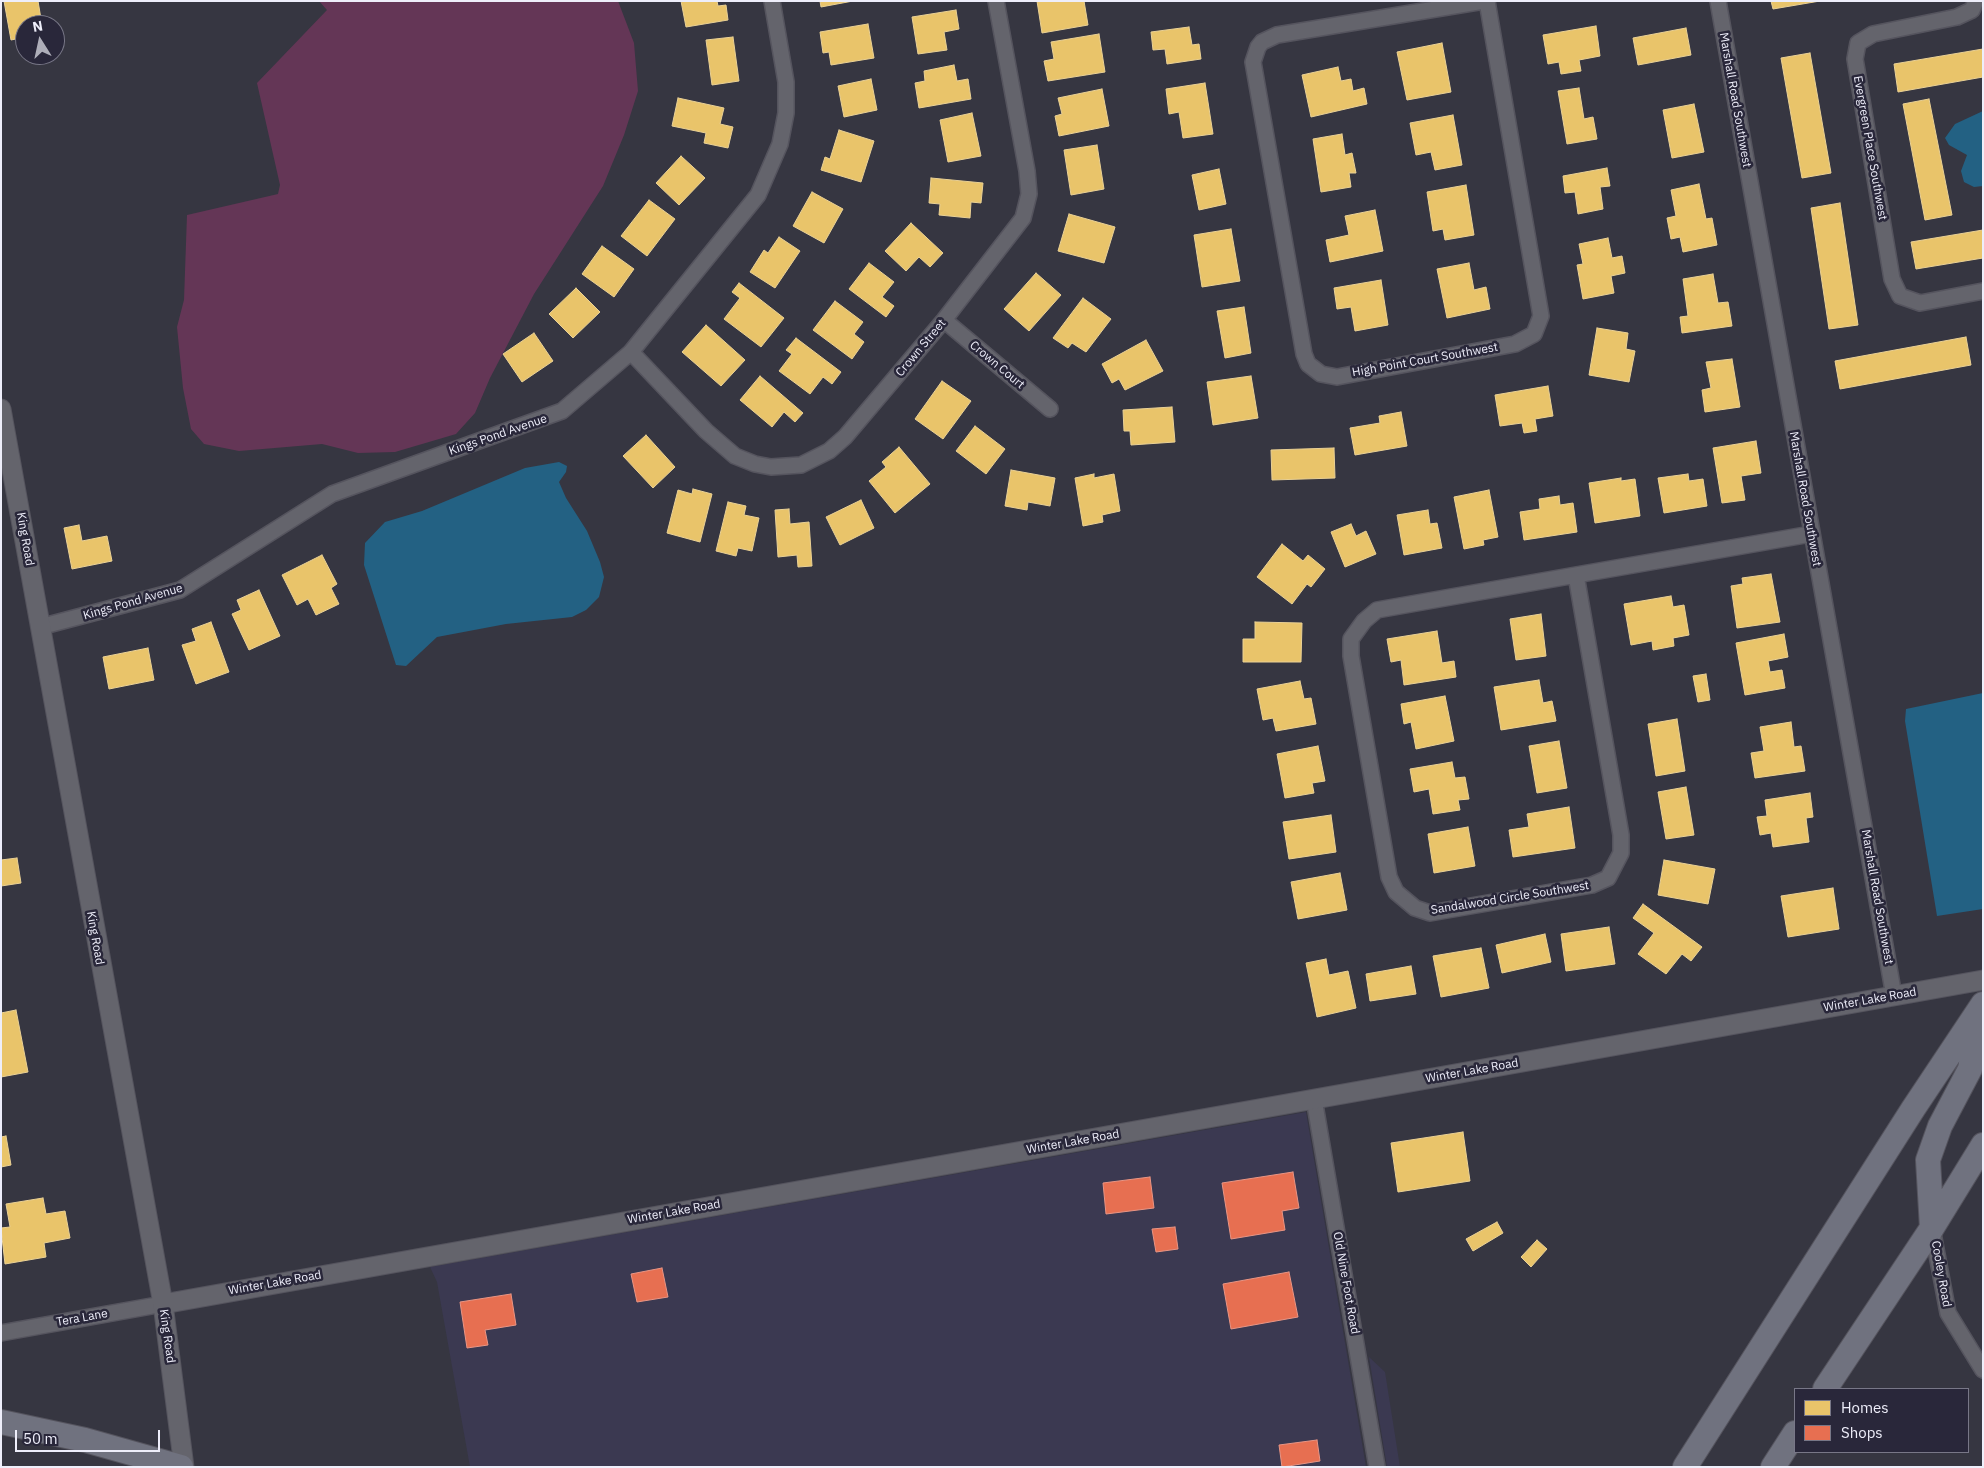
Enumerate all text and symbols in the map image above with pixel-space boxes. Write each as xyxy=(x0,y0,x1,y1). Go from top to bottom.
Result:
north arrow xyxy=(15,15,65,65)
text: N xyxy=(31,16,44,36)
street label: Marshall Road Southwest xyxy=(1716,32,1754,168)
street label: Evergreen Place Southwest xyxy=(1850,75,1890,221)
street label: Crown Street xyxy=(893,316,949,380)
street label: Crown Court xyxy=(967,338,1027,392)
street label: High Point Court Southwest xyxy=(1351,340,1499,380)
street label: Kings Pond Avenue xyxy=(447,411,549,459)
street label: Marshall Road Southwest xyxy=(1786,431,1824,567)
street label: King Road xyxy=(13,511,37,567)
street label: Kings Pond Avenue xyxy=(82,581,184,623)
street label: Marshall Road Southwest xyxy=(1858,829,1896,965)
street label: Sandalwood Circle Southwest xyxy=(1430,878,1590,918)
street label: King Road xyxy=(83,910,107,966)
street label: Winter Lake Road xyxy=(1822,985,1918,1015)
street label: Winter Lake Road xyxy=(1424,1056,1520,1086)
street label: Winter Lake Road xyxy=(1025,1127,1121,1157)
street label: Winter Lake Road xyxy=(626,1197,722,1227)
street label: Old Nine Foot Road xyxy=(1330,1231,1362,1335)
street label: Cooley Road xyxy=(1928,1240,1954,1308)
street label: Winter Lake Road xyxy=(227,1268,323,1298)
street label: Tera Lane xyxy=(55,1306,109,1330)
street label: King Road xyxy=(156,1308,178,1364)
legend xyxy=(1794,1388,1969,1453)
text: Homes xyxy=(1841,1398,1889,1417)
scale bar xyxy=(18,1420,162,1452)
text: Shops xyxy=(1841,1423,1883,1442)
text: 50 m xyxy=(23,1429,58,1448)

